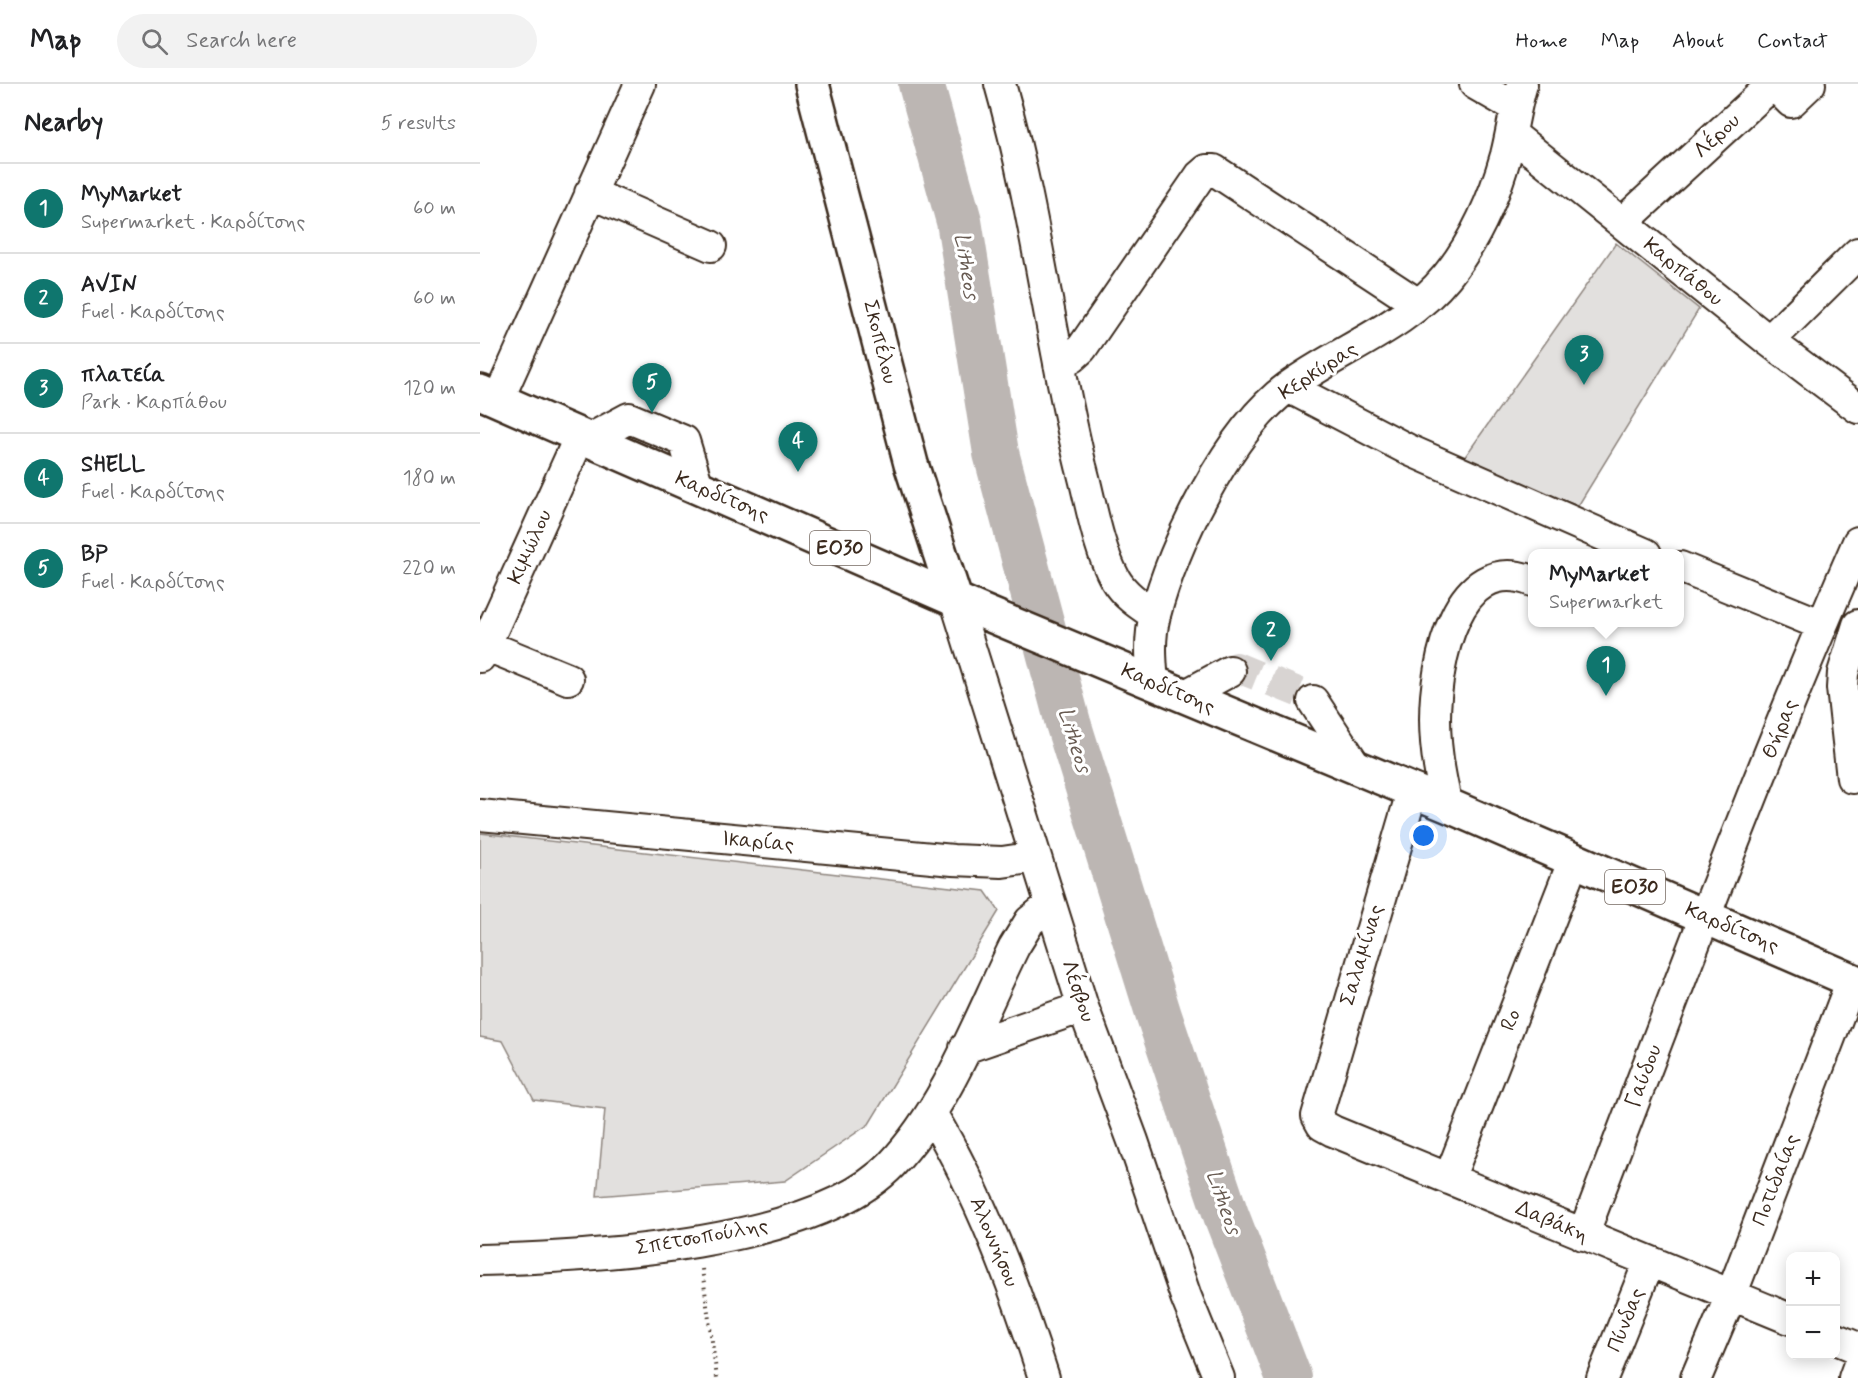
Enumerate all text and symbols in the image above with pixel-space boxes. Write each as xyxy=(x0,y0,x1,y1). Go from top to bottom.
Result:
search box xyxy=(117,14,537,68)
text: Map xyxy=(30,23,81,60)
icon: search xyxy=(138,25,171,58)
text: Search here xyxy=(186,27,297,55)
text: Home xyxy=(1516,27,1568,55)
text: Map xyxy=(1601,27,1639,55)
text: About xyxy=(1672,27,1724,55)
text: Contact xyxy=(1757,27,1828,55)
text: Nearby xyxy=(24,106,103,140)
street label: Λέρου xyxy=(1687,107,1746,165)
text: 5 results xyxy=(381,110,456,137)
text: MyMarket xyxy=(81,181,182,209)
text: 1 xyxy=(39,195,48,222)
text: 60 m xyxy=(413,195,456,222)
text: Supermarket · Καρδίτσης xyxy=(81,209,305,236)
water label: Litheos xyxy=(947,231,985,303)
street label: Καρπάθου xyxy=(1637,231,1729,313)
text: AVIN xyxy=(81,271,137,299)
text: 2 xyxy=(39,285,48,312)
text: 60 m xyxy=(413,285,456,312)
street label: Σκοπέλου xyxy=(856,297,905,387)
text: Fuel · Καρδίτσης xyxy=(81,299,225,326)
street label: Κερκύρας xyxy=(1273,335,1363,407)
pin: 3 xyxy=(1564,336,1604,385)
text: πλατεία xyxy=(81,361,165,389)
pin: 5 xyxy=(632,364,672,413)
text: 3 xyxy=(39,375,48,402)
text: 120 m xyxy=(403,375,456,402)
text: Park · Καρπάθου xyxy=(81,389,227,416)
pin: 4 xyxy=(778,422,818,472)
text: SHELL xyxy=(81,451,145,479)
text: 4 xyxy=(38,465,49,492)
text: 180 m xyxy=(403,465,456,492)
street label: Καρδίτσης xyxy=(671,465,773,529)
text: Fuel · Καρδίτσης xyxy=(81,479,225,506)
street label: Κιμώλου xyxy=(501,505,559,589)
road number: ΕΟ30 xyxy=(810,531,870,565)
text: BP xyxy=(81,541,108,569)
popup xyxy=(1528,549,1684,627)
text: 5 xyxy=(38,555,50,582)
text: 220 m xyxy=(402,555,456,582)
text: MyMarket xyxy=(1549,561,1650,589)
text: Fuel · Καρδίτσης xyxy=(81,569,225,596)
text: Supermarket xyxy=(1549,589,1663,616)
pin: 2 xyxy=(1252,612,1290,661)
pin: 1 xyxy=(1586,646,1626,696)
street label: Καρδίτσης xyxy=(1117,657,1219,721)
street label: Θήρας xyxy=(1755,695,1805,763)
water label: Litheos xyxy=(1051,704,1098,778)
your location xyxy=(1409,821,1438,850)
street label: Ικαρίας xyxy=(721,825,795,859)
road number: ΕΟ30 xyxy=(1605,870,1665,904)
street label: Καρδίτσης xyxy=(1681,896,1783,960)
street label: Σαλαμίνας xyxy=(1333,901,1391,1009)
street label: Λέσβου xyxy=(1054,956,1103,1026)
street label: Ro xyxy=(1494,1005,1528,1035)
street label: Γαύδου xyxy=(1619,1040,1669,1112)
street label: Ποτιδαίας xyxy=(1746,1130,1806,1230)
water label: Litheos xyxy=(1199,1166,1248,1240)
street label: Αλοννήσου xyxy=(963,1193,1025,1291)
street label: Δαβάκη xyxy=(1511,1194,1593,1250)
street label: Σπετσοπούλης xyxy=(634,1212,770,1262)
map controls xyxy=(1786,1252,1840,1360)
button: + xyxy=(1786,1252,1840,1306)
street label: Πύνδας xyxy=(1600,1284,1652,1356)
button: − xyxy=(1786,1306,1840,1360)

